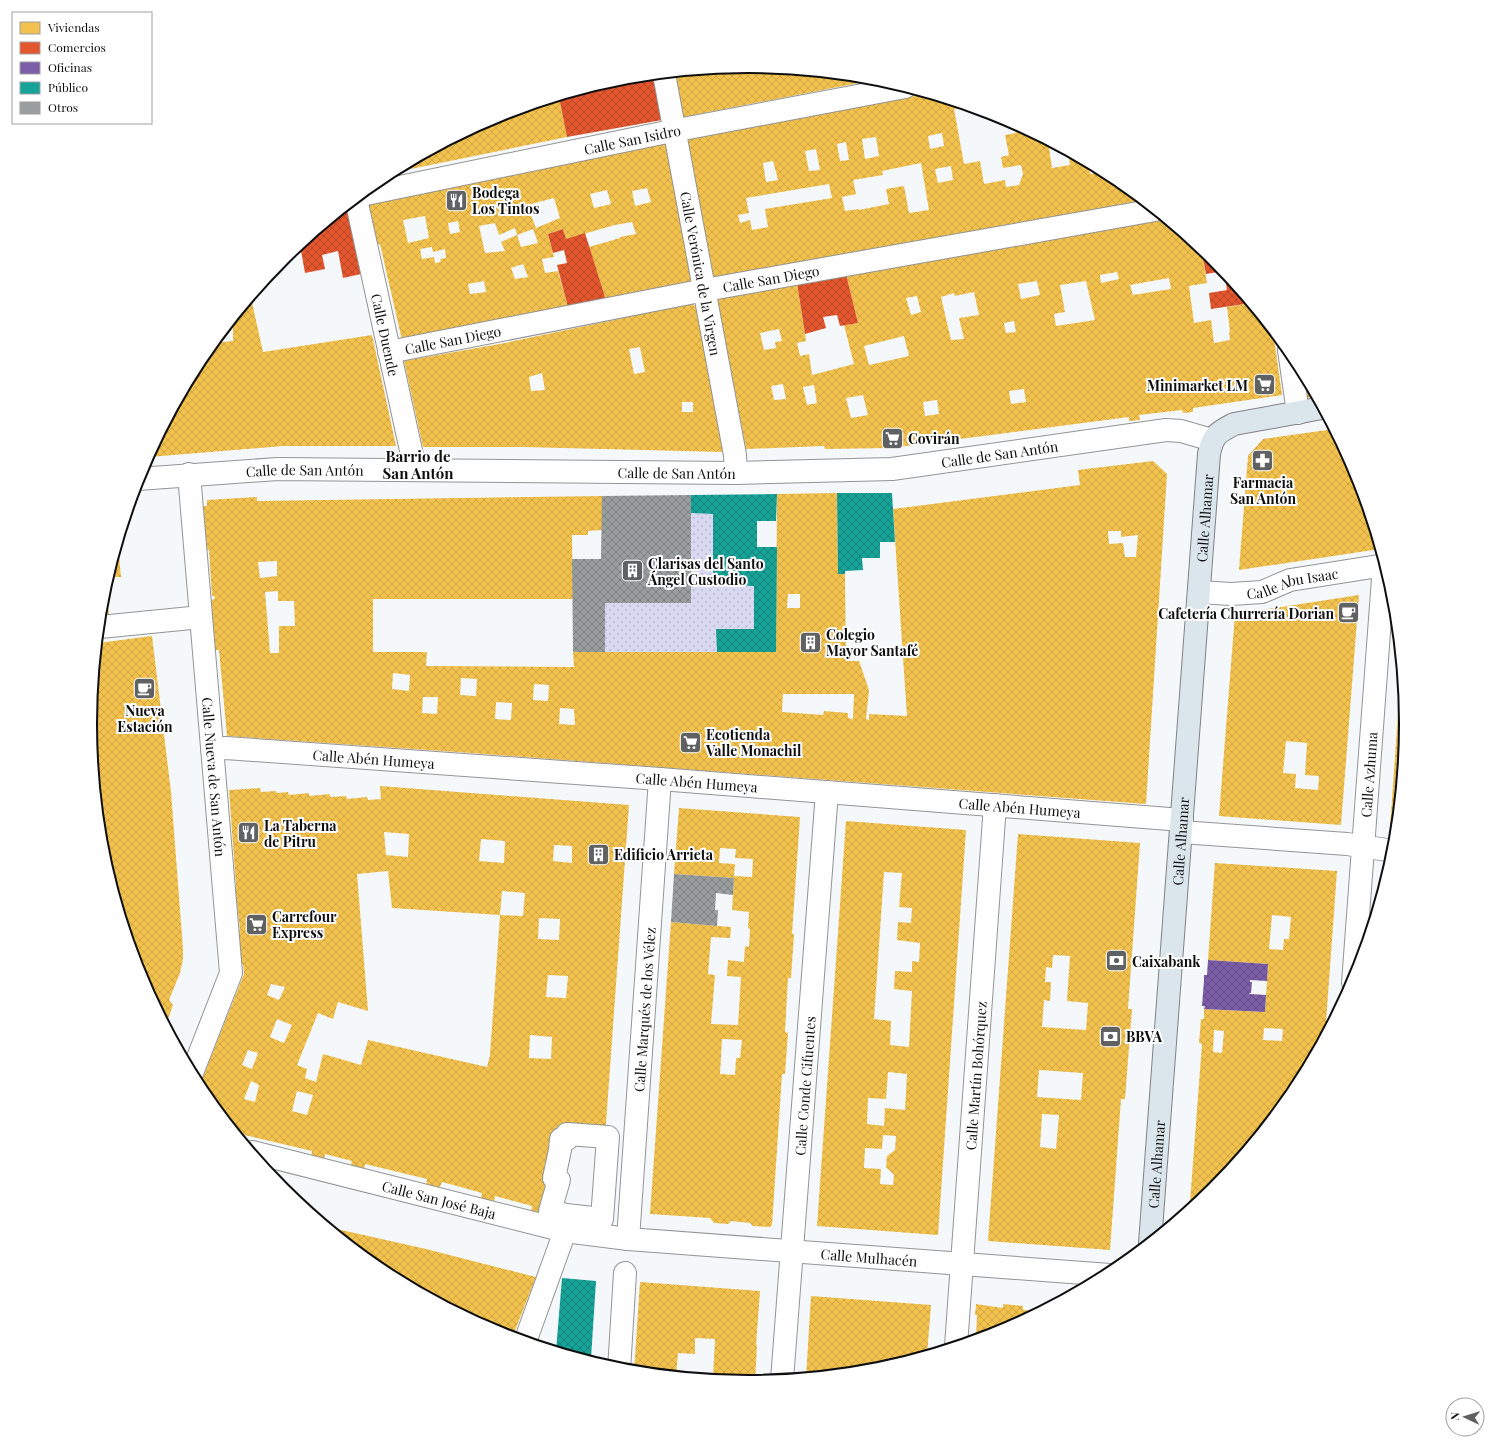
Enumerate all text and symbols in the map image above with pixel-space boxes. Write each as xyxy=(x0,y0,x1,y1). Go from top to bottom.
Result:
legend xyxy=(12,12,152,124)
text: Viviendas xyxy=(47,19,100,35)
text: Comercios xyxy=(48,39,106,55)
text: Oficinas xyxy=(48,59,92,75)
text: Público xyxy=(48,79,88,95)
text: Otros xyxy=(48,99,78,115)
street label: Calle San Isidro xyxy=(582,120,683,158)
place label: Bodega Los Tintos xyxy=(472,183,539,218)
restaurant icon: Bodega Los Tintos xyxy=(443,187,469,213)
street label: Calle Verónica de la Virgen xyxy=(677,190,726,358)
street label: Calle San Diego xyxy=(721,260,821,296)
street label: Calle Duende xyxy=(367,292,404,378)
street label: Calle San Diego xyxy=(403,321,503,358)
supermarket icon: Minimarket LM xyxy=(1251,372,1277,398)
place label: Minimarket LM xyxy=(1147,376,1248,395)
supermarket icon: Covirán xyxy=(879,425,905,451)
place label: Covirán xyxy=(908,429,960,448)
street label: Calle de San Antón xyxy=(940,436,1060,471)
district label: Barrio de San Antón xyxy=(383,446,454,483)
pharmacy icon: Farmacia San Antón xyxy=(1250,447,1276,473)
street label: Calle de San Antón xyxy=(245,460,364,481)
street label: Calle de San Antón xyxy=(618,462,736,483)
street label: Calle Alhamar xyxy=(1191,473,1217,563)
place label: Farmacia San Antón xyxy=(1230,473,1296,508)
place label: Clarisas del Santo Ángel Custodio xyxy=(647,554,764,589)
building icon: Clarisas del Santo Ángel Custodio xyxy=(619,558,645,584)
street label: Calle Abu Isaac xyxy=(1246,563,1340,602)
cafe icon: Cafetería Churrería Dorian xyxy=(1336,600,1362,626)
place label: Cafetería Churrería Dorian xyxy=(1158,604,1334,623)
place label: Colegio Mayor Santafé xyxy=(826,625,918,660)
building icon: Colegio Mayor Santafé xyxy=(798,629,824,655)
cafe icon: Nueva Estación xyxy=(132,675,158,701)
street label: Calle Nueva de San Antón xyxy=(198,696,231,858)
place label: Nueva Estación xyxy=(117,701,173,736)
place label: Ecotienda Valle Monachil xyxy=(705,725,802,760)
supermarket icon: Ecotienda Valle Monachil xyxy=(677,729,703,755)
street label: Calle Azhuma xyxy=(1356,731,1381,818)
street label: Calle Abén Humeya xyxy=(312,745,435,772)
street label: Calle Abén Humeya xyxy=(635,768,758,796)
street label: Calle Abén Humeya xyxy=(958,793,1081,822)
street label: Calle Alhamar xyxy=(1167,796,1193,886)
place label: La Taberna de Pitru xyxy=(264,816,337,851)
restaurant icon: La Taberna de Pitru xyxy=(236,820,262,846)
building icon: Edificio Arrieta xyxy=(586,841,612,867)
place label: Edificio Arrieta xyxy=(614,845,714,864)
place label: Carrefour Express xyxy=(272,907,337,942)
supermarket icon: Carrefour Express xyxy=(244,911,270,937)
street label: Calle Marqués de los Vélez xyxy=(629,926,659,1092)
bank icon: Caixabank xyxy=(1103,948,1129,974)
place label: Caixabank xyxy=(1132,952,1201,971)
street label: Calle Martín Bohórquez xyxy=(961,1000,990,1151)
street label: Calle Conde Cifuentes xyxy=(790,1015,819,1156)
bank icon: BBVA xyxy=(1098,1023,1124,1049)
place label: BBVA xyxy=(1126,1027,1163,1046)
street label: Calle Alhamar xyxy=(1143,1119,1169,1209)
street label: Calle San José Baja xyxy=(380,1176,498,1223)
street label: Calle Mulhacén xyxy=(820,1244,919,1270)
north arrow xyxy=(1445,1397,1485,1437)
text: N xyxy=(1447,1412,1462,1421)

